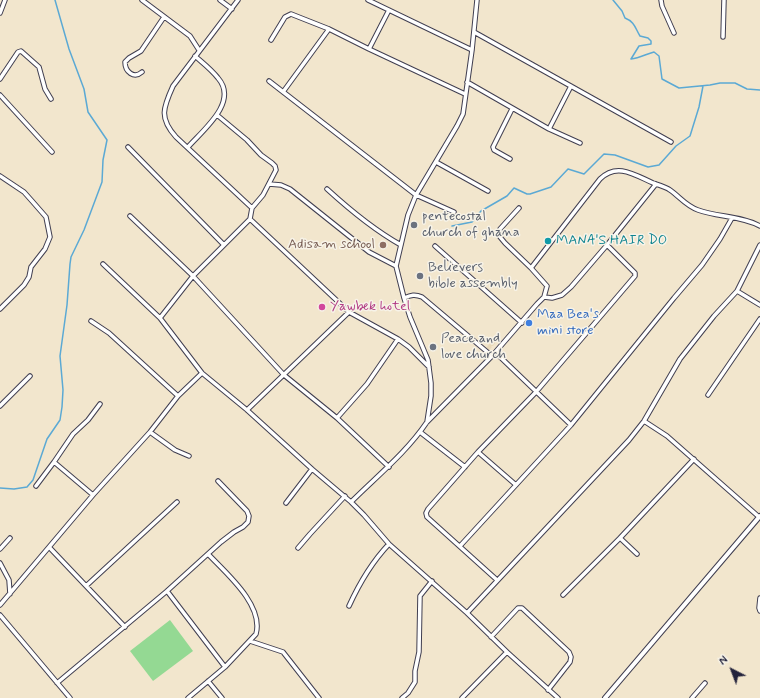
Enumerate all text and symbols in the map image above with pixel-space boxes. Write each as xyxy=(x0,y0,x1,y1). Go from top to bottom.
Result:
place label: pentecostal church of ghana xyxy=(422,209,520,242)
marker: pentecostal church of ghana xyxy=(409,220,419,230)
place label: MANA'S HAIR DO xyxy=(556,233,667,249)
marker: MANA'S HAIR DO xyxy=(543,236,553,246)
place label: Adisam school xyxy=(288,237,375,253)
marker: Adisam school xyxy=(378,240,388,250)
place label: Believers bible assembly xyxy=(428,260,518,292)
marker: Believers bible assembly xyxy=(415,271,425,281)
place label: Yawbek hotel xyxy=(330,299,410,315)
marker: Yawbek hotel xyxy=(317,302,327,312)
place label: Maa Bea's mini store xyxy=(537,307,599,340)
marker: Maa Bea's mini store xyxy=(524,318,534,328)
place label: Peace and love church xyxy=(441,331,506,364)
marker: Peace and love church xyxy=(428,342,438,352)
north arrow xyxy=(712,650,752,690)
text: N xyxy=(717,653,731,669)

